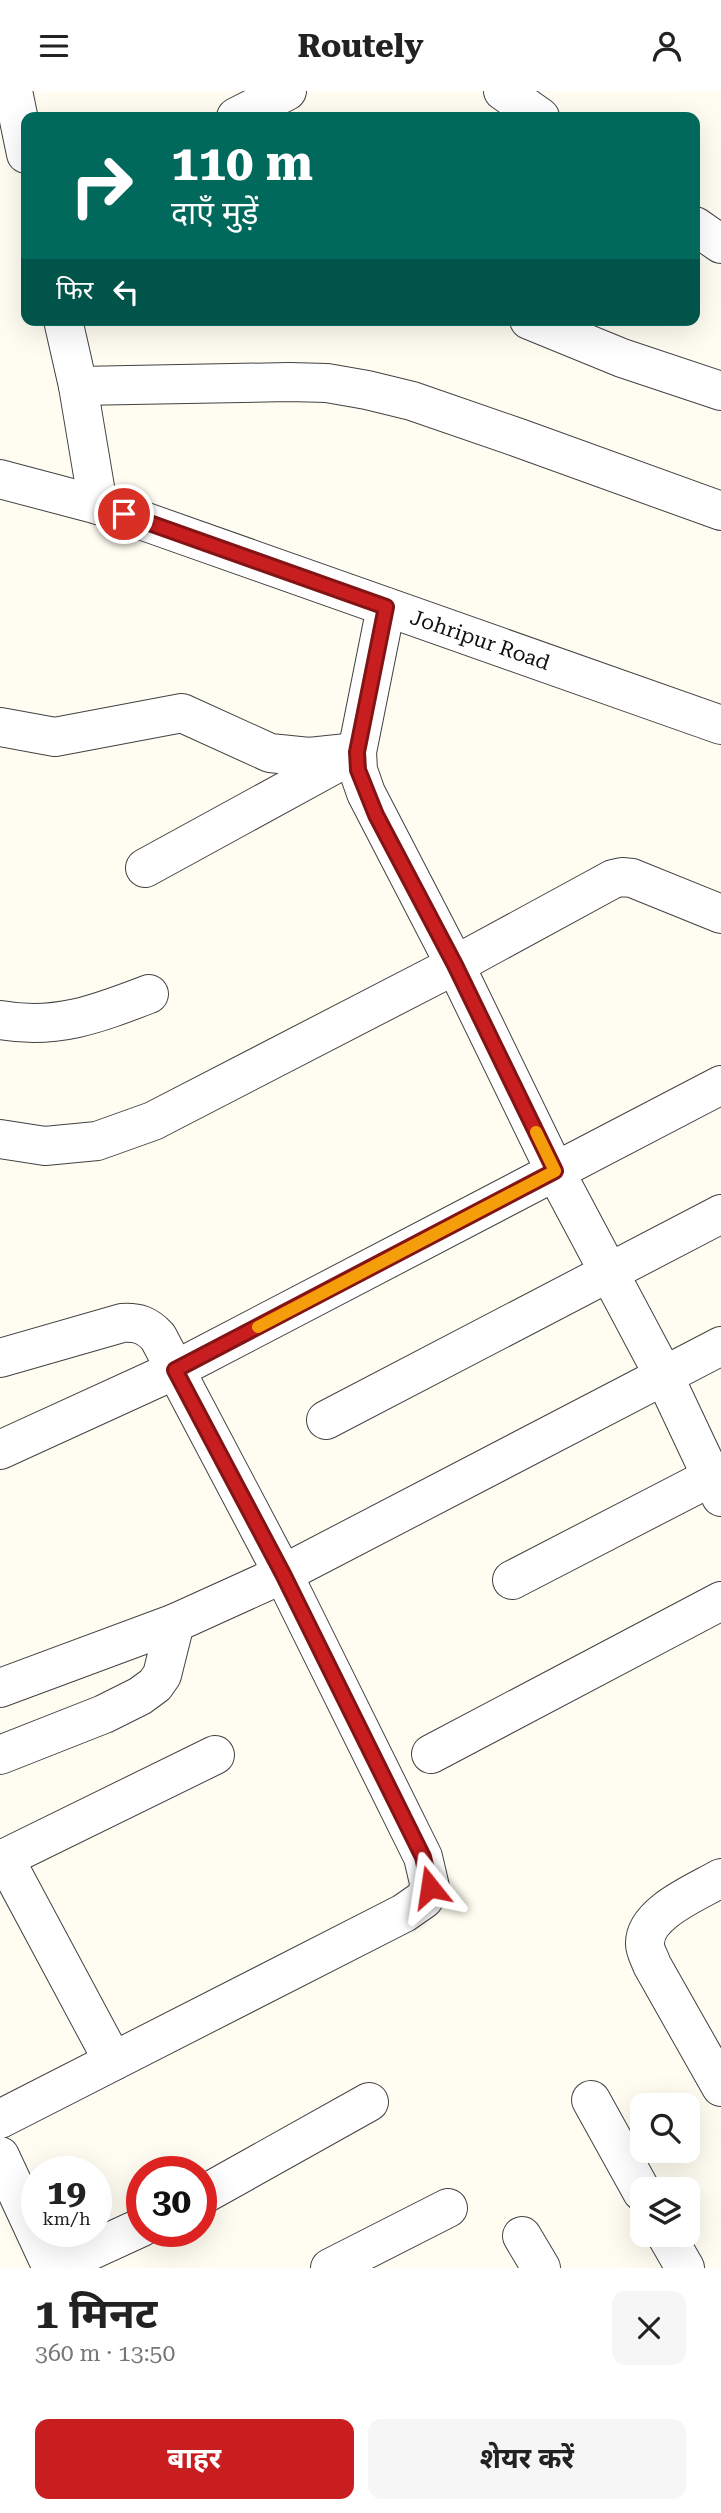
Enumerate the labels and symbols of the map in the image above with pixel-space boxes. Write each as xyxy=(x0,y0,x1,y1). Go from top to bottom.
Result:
pin xyxy=(94,484,154,544)
street label: Johripur Road xyxy=(407,605,553,675)
position arrow xyxy=(393,1850,467,1924)
speed limit sign: 30 xyxy=(126,2156,217,2247)

